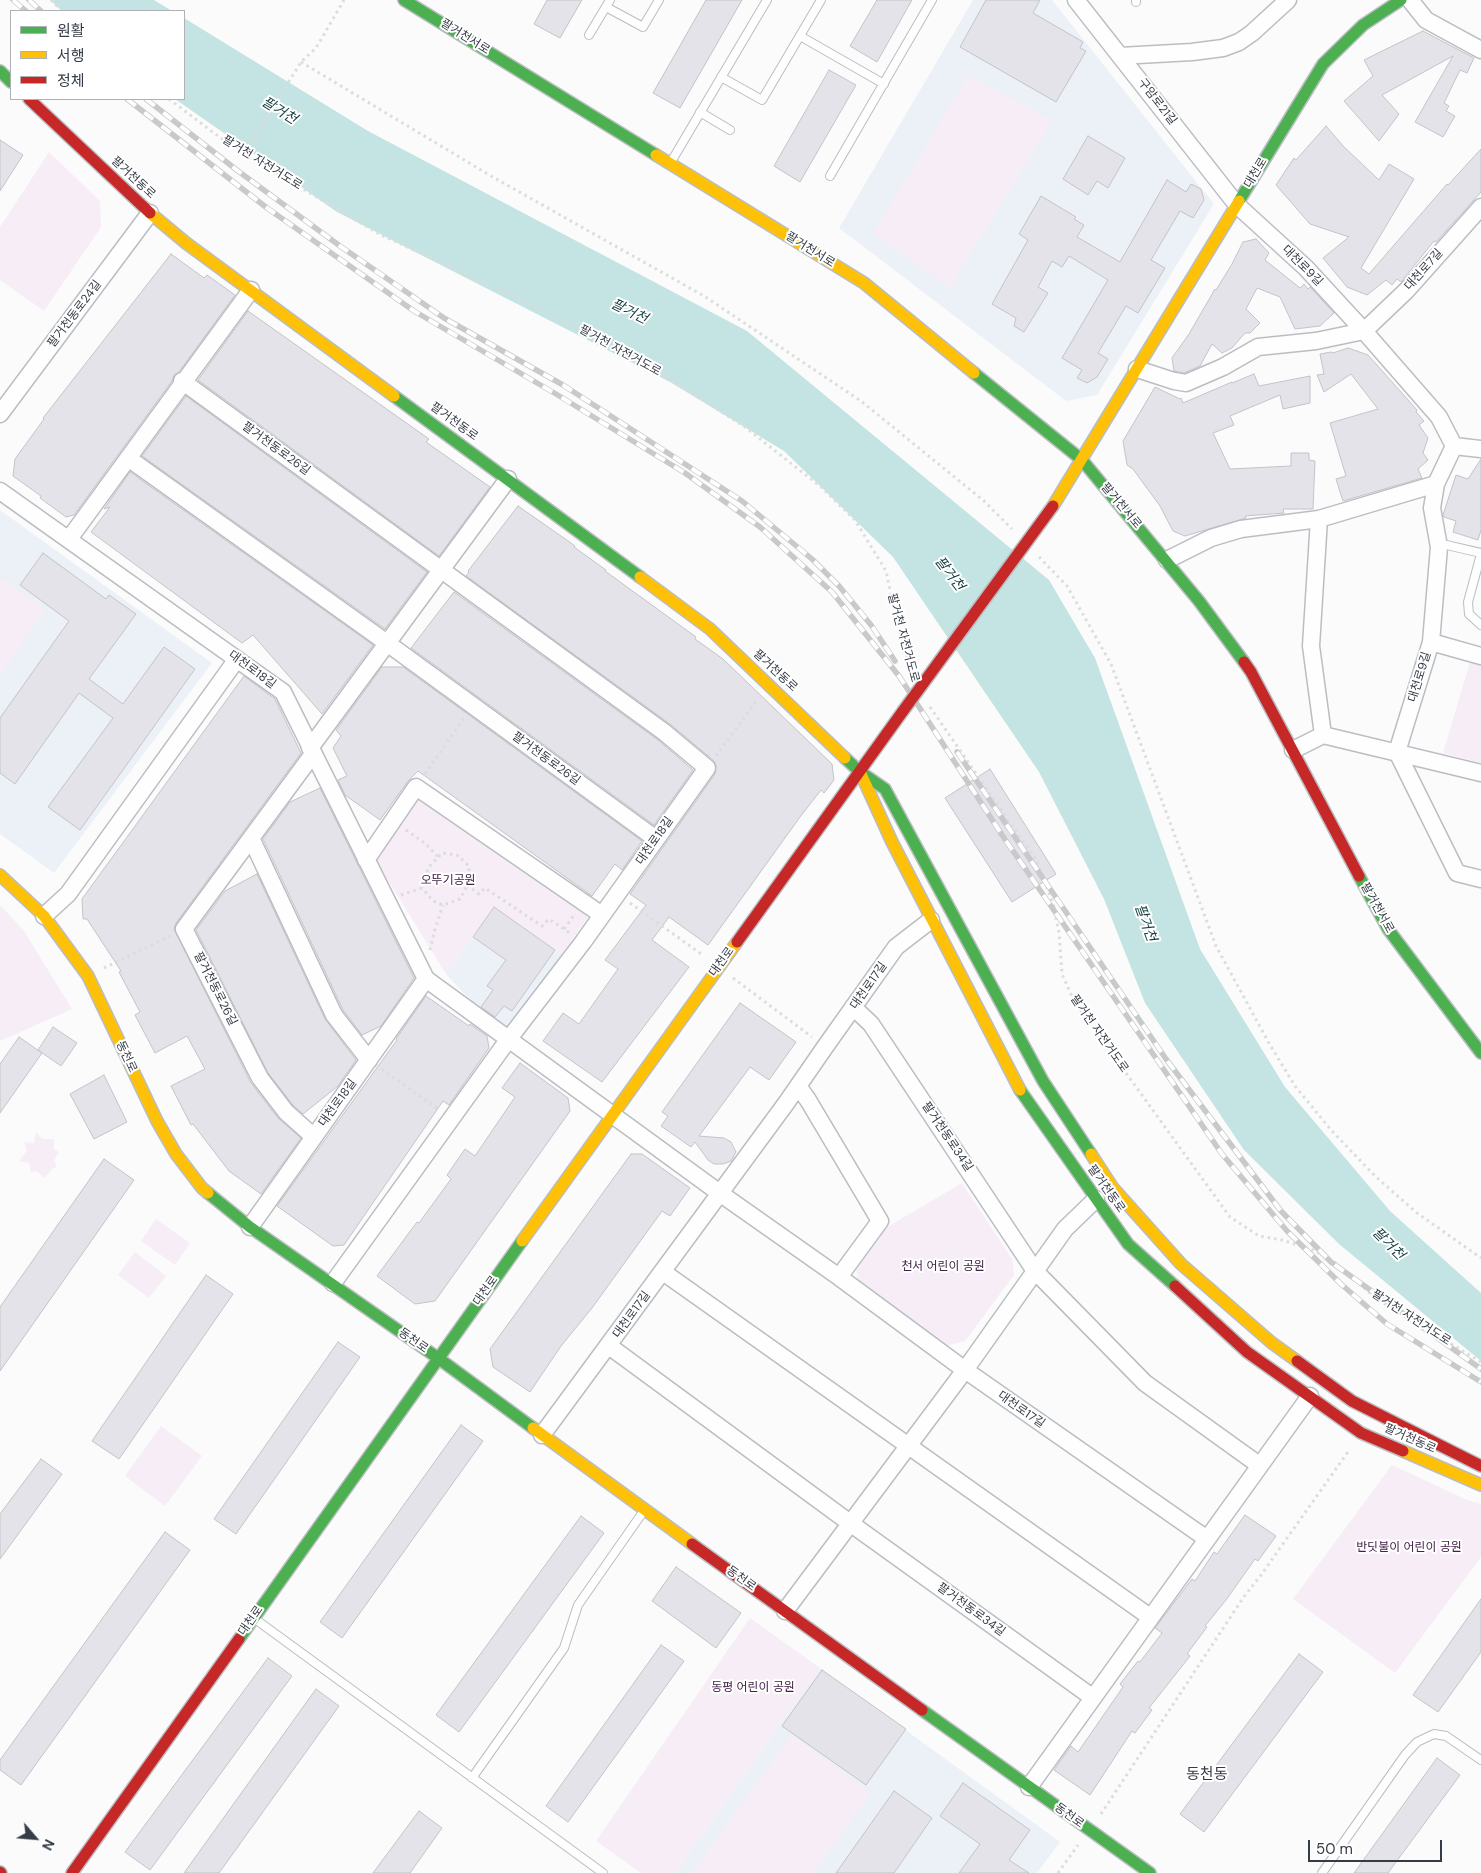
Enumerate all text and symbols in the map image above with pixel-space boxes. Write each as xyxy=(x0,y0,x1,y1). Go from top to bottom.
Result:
legend xyxy=(10,10,185,100)
street label: 팔거천서로 xyxy=(438,16,492,58)
text: 원활 xyxy=(57,21,85,41)
text: 서행 xyxy=(57,46,85,66)
text: 정체 xyxy=(57,71,85,91)
street label: 구암로21길 xyxy=(1134,76,1180,128)
water label: 팔거천 xyxy=(258,94,300,128)
street label: 팔거천 자전거도로 xyxy=(219,133,305,193)
street label: 팔거천동로 xyxy=(108,154,158,202)
street label: 대천로 xyxy=(1241,155,1271,191)
street label: 팔거천서로 xyxy=(783,229,837,271)
street label: 대천로9길 xyxy=(1279,243,1325,289)
street label: 대천로7길 xyxy=(1402,246,1446,294)
street label: 팔거천동로24길 xyxy=(45,278,105,350)
water label: 팔거천 xyxy=(608,296,650,328)
street label: 팔거천 자전거도로 xyxy=(576,323,664,379)
street label: 팔거천동로 xyxy=(427,400,481,444)
street label: 팔거천동로26길 xyxy=(239,419,313,479)
street label: 팔거천서로 xyxy=(1098,480,1144,532)
water label: 팔거천 xyxy=(931,554,967,594)
street label: 팔거천 자전거도로 xyxy=(884,592,922,684)
street label: 팔거천동로 xyxy=(750,647,800,695)
street label: 대천로18길 xyxy=(225,648,279,692)
street label: 대천로9길 xyxy=(1406,650,1434,704)
street label: 팔거천동로26길 xyxy=(509,729,583,789)
street label: 대천로18길 xyxy=(633,814,677,868)
park label: 오뚜기공원 xyxy=(420,874,476,888)
street label: 팔거천서로 xyxy=(1357,880,1397,936)
water label: 팔거천 xyxy=(1130,902,1160,944)
street label: 대천로 xyxy=(706,944,738,980)
street label: 팔거천동로26길 xyxy=(190,950,240,1028)
street label: 대천로17길 xyxy=(848,960,890,1012)
street label: 팔거천 자전거도로 xyxy=(1067,992,1131,1076)
street label: 동천로 xyxy=(112,1039,140,1075)
street label: 대천로18길 xyxy=(316,1076,360,1130)
street label: 팔거천동로34길 xyxy=(918,1100,976,1174)
street label: 팔거천동로 xyxy=(1084,1162,1128,1216)
water label: 팔거천 xyxy=(1368,1224,1408,1264)
park label: 천서 어린이 공원 xyxy=(901,1260,985,1274)
street label: 대천로 xyxy=(471,1273,501,1309)
street label: 팔거천 자전거도로 xyxy=(1369,1287,1453,1349)
street label: 대천로17길 xyxy=(610,1289,654,1341)
street label: 동천로 xyxy=(395,1326,431,1356)
street label: 대천로17길 xyxy=(995,1389,1047,1431)
street label: 팔거천동로 xyxy=(1382,1421,1438,1457)
park label: 반딧불이 어린이 공원 xyxy=(1356,1541,1462,1555)
street label: 동천로 xyxy=(723,1563,759,1595)
street label: 팔거천동로34길 xyxy=(934,1580,1008,1640)
street label: 대천로 xyxy=(236,1603,266,1639)
park label: 동평 어린이 공원 xyxy=(711,1681,795,1695)
district label: 동천동 xyxy=(1186,1766,1228,1784)
street label: 동천로 xyxy=(1051,1800,1087,1832)
north arrow xyxy=(10,1813,60,1863)
scale bar xyxy=(1311,1830,1445,1862)
text: N xyxy=(38,1836,59,1853)
text: 50 m xyxy=(1316,1839,1353,1859)

